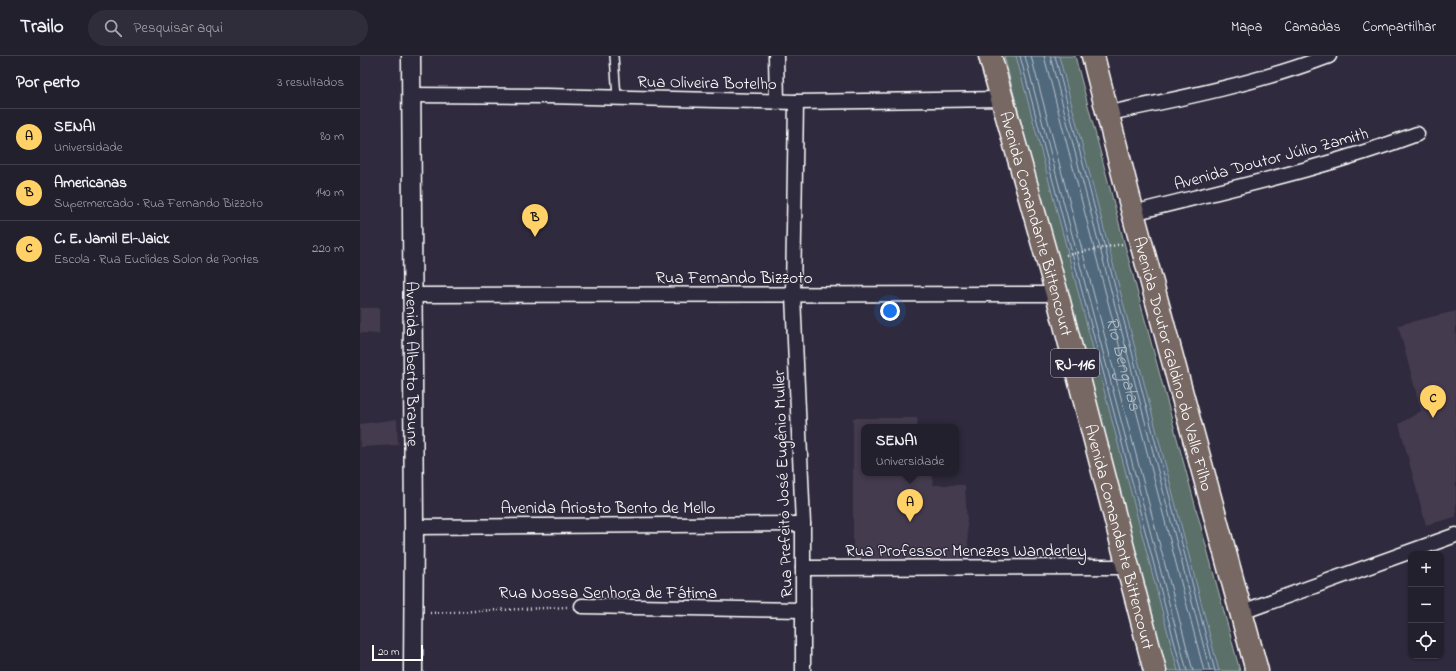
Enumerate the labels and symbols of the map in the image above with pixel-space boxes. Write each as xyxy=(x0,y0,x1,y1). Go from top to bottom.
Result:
street label: Rua Oliveira Botelho xyxy=(637,70,777,97)
street label: Avenida Comandante Bittencourt xyxy=(992,109,1079,339)
street label: Avenida Doutor Júlio Zamith xyxy=(1171,121,1371,197)
pin: B xyxy=(522,204,548,237)
street label: Avenida Doutor Galdino do Valle Filho xyxy=(1126,234,1219,494)
street label: Rua Fernando Bizzoto xyxy=(655,266,813,291)
street label: Avenida Alberto Braune xyxy=(398,281,424,447)
your location xyxy=(880,301,900,321)
water label: Rio Bengalas xyxy=(1097,315,1147,415)
road number: RJ-116 xyxy=(1051,349,1099,377)
street label: Rua Prefeito José Eugênio Muller xyxy=(767,369,802,598)
pin: C xyxy=(1420,385,1446,418)
street label: Avenida Comandante Bittencourt xyxy=(1077,421,1160,653)
pin: A xyxy=(897,489,923,522)
street label: Avenida Ariosto Bento de Mello xyxy=(501,496,716,521)
street label: Rua Professor Menezes Wanderley xyxy=(845,539,1087,565)
street label: Rua Nossa Senhora de Fátima xyxy=(499,581,717,606)
scale bar xyxy=(372,643,423,662)

